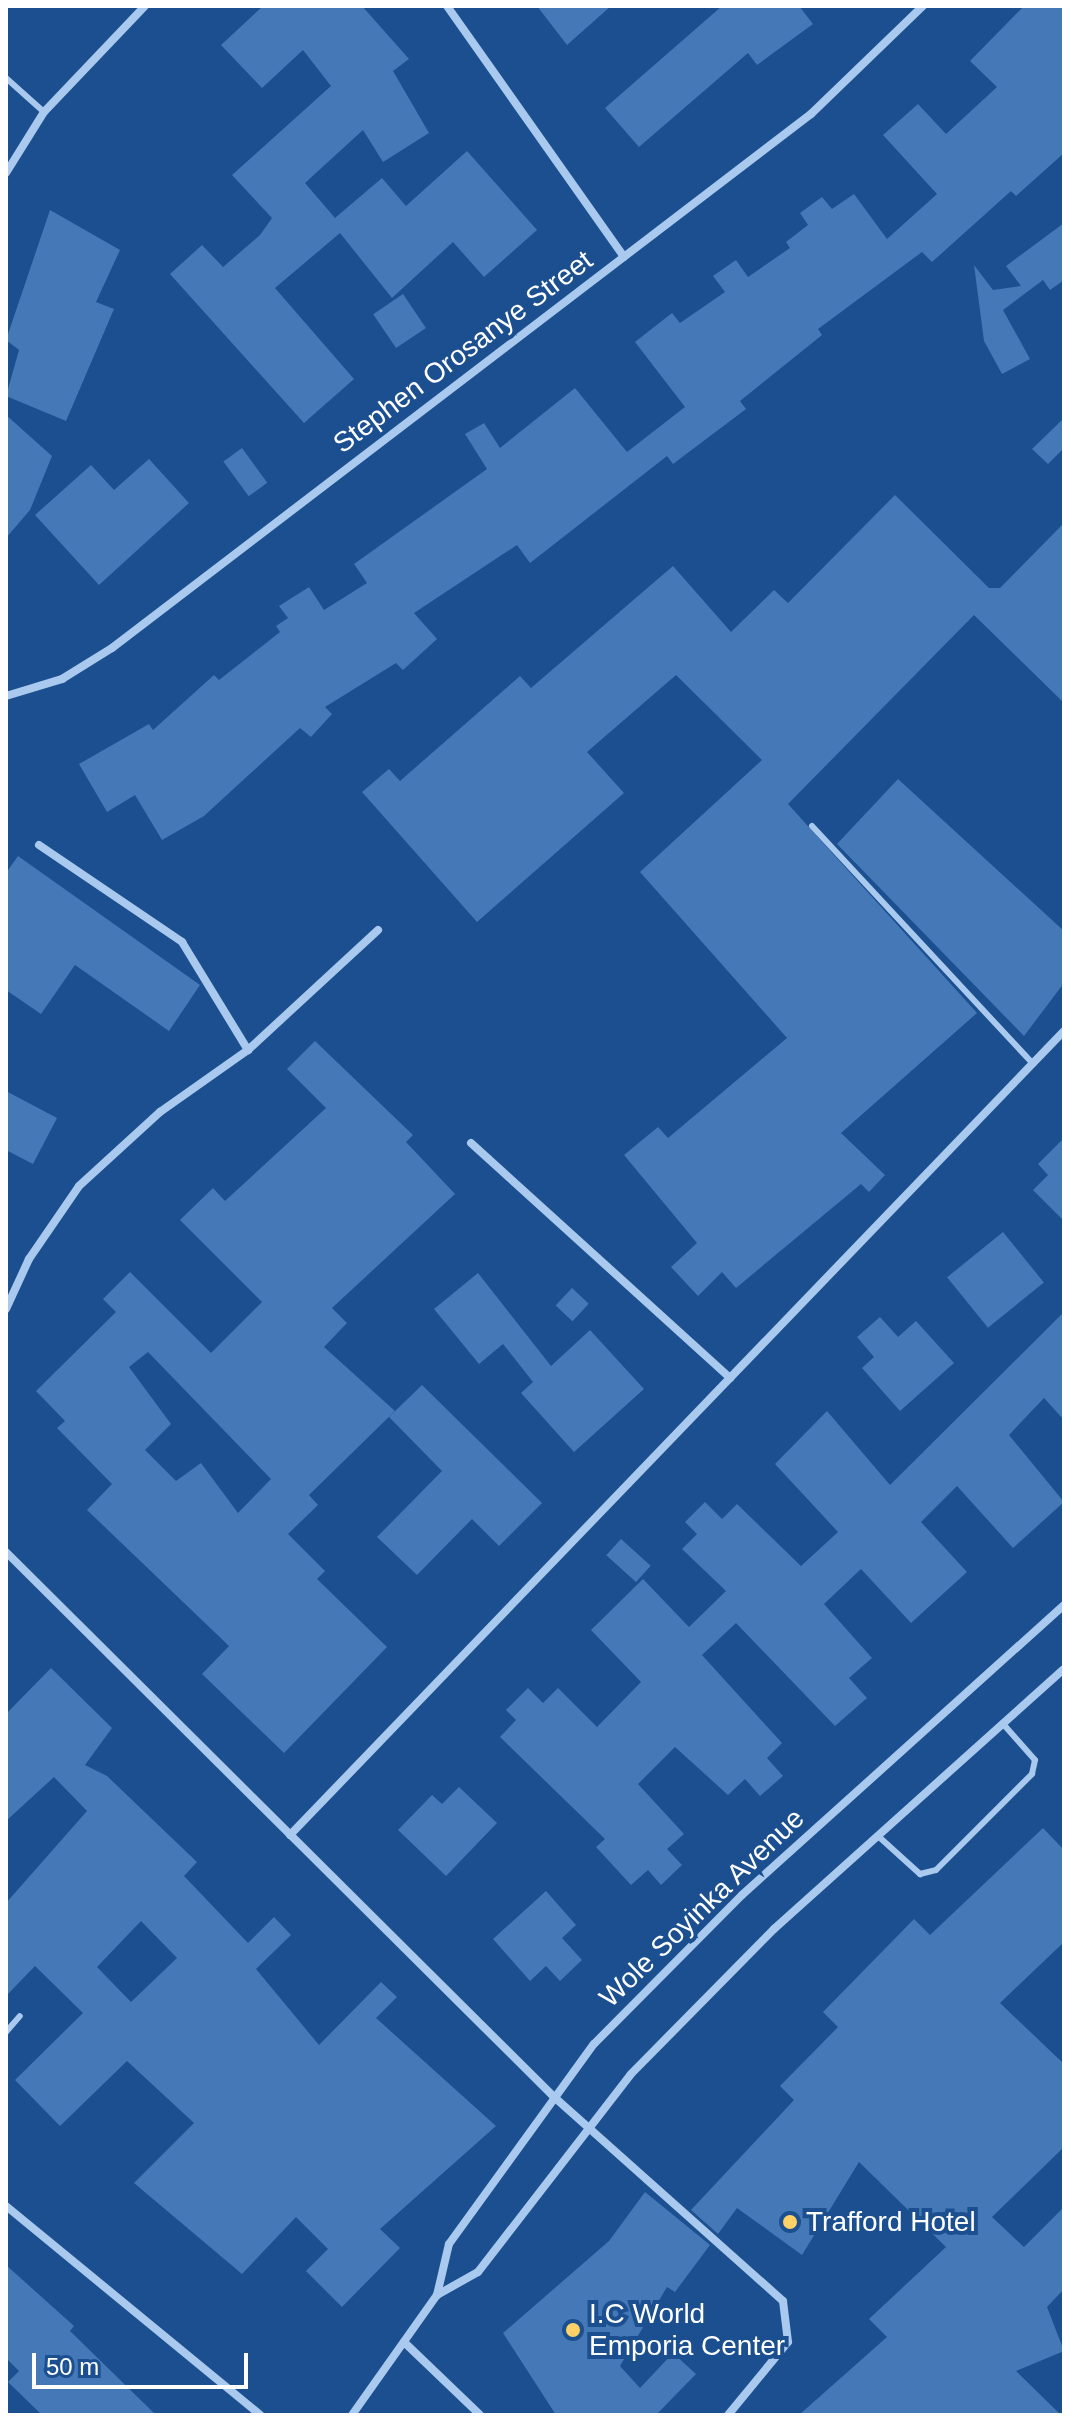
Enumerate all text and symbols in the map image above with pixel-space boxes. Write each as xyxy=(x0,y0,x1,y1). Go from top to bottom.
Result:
street label: Stephen Orosanye Street xyxy=(327,244,599,460)
street label: Wole Soyinka Avenue xyxy=(592,1801,812,2015)
place label: Trafford Hotel xyxy=(806,2205,976,2239)
marker: Trafford Hotel xyxy=(781,2213,799,2231)
place label: I.C World Emporia Center xyxy=(589,2297,785,2363)
marker: I.C World Emporia Center xyxy=(564,2321,582,2339)
scale bar xyxy=(36,2337,252,2387)
text: 50 m xyxy=(46,2353,99,2380)

